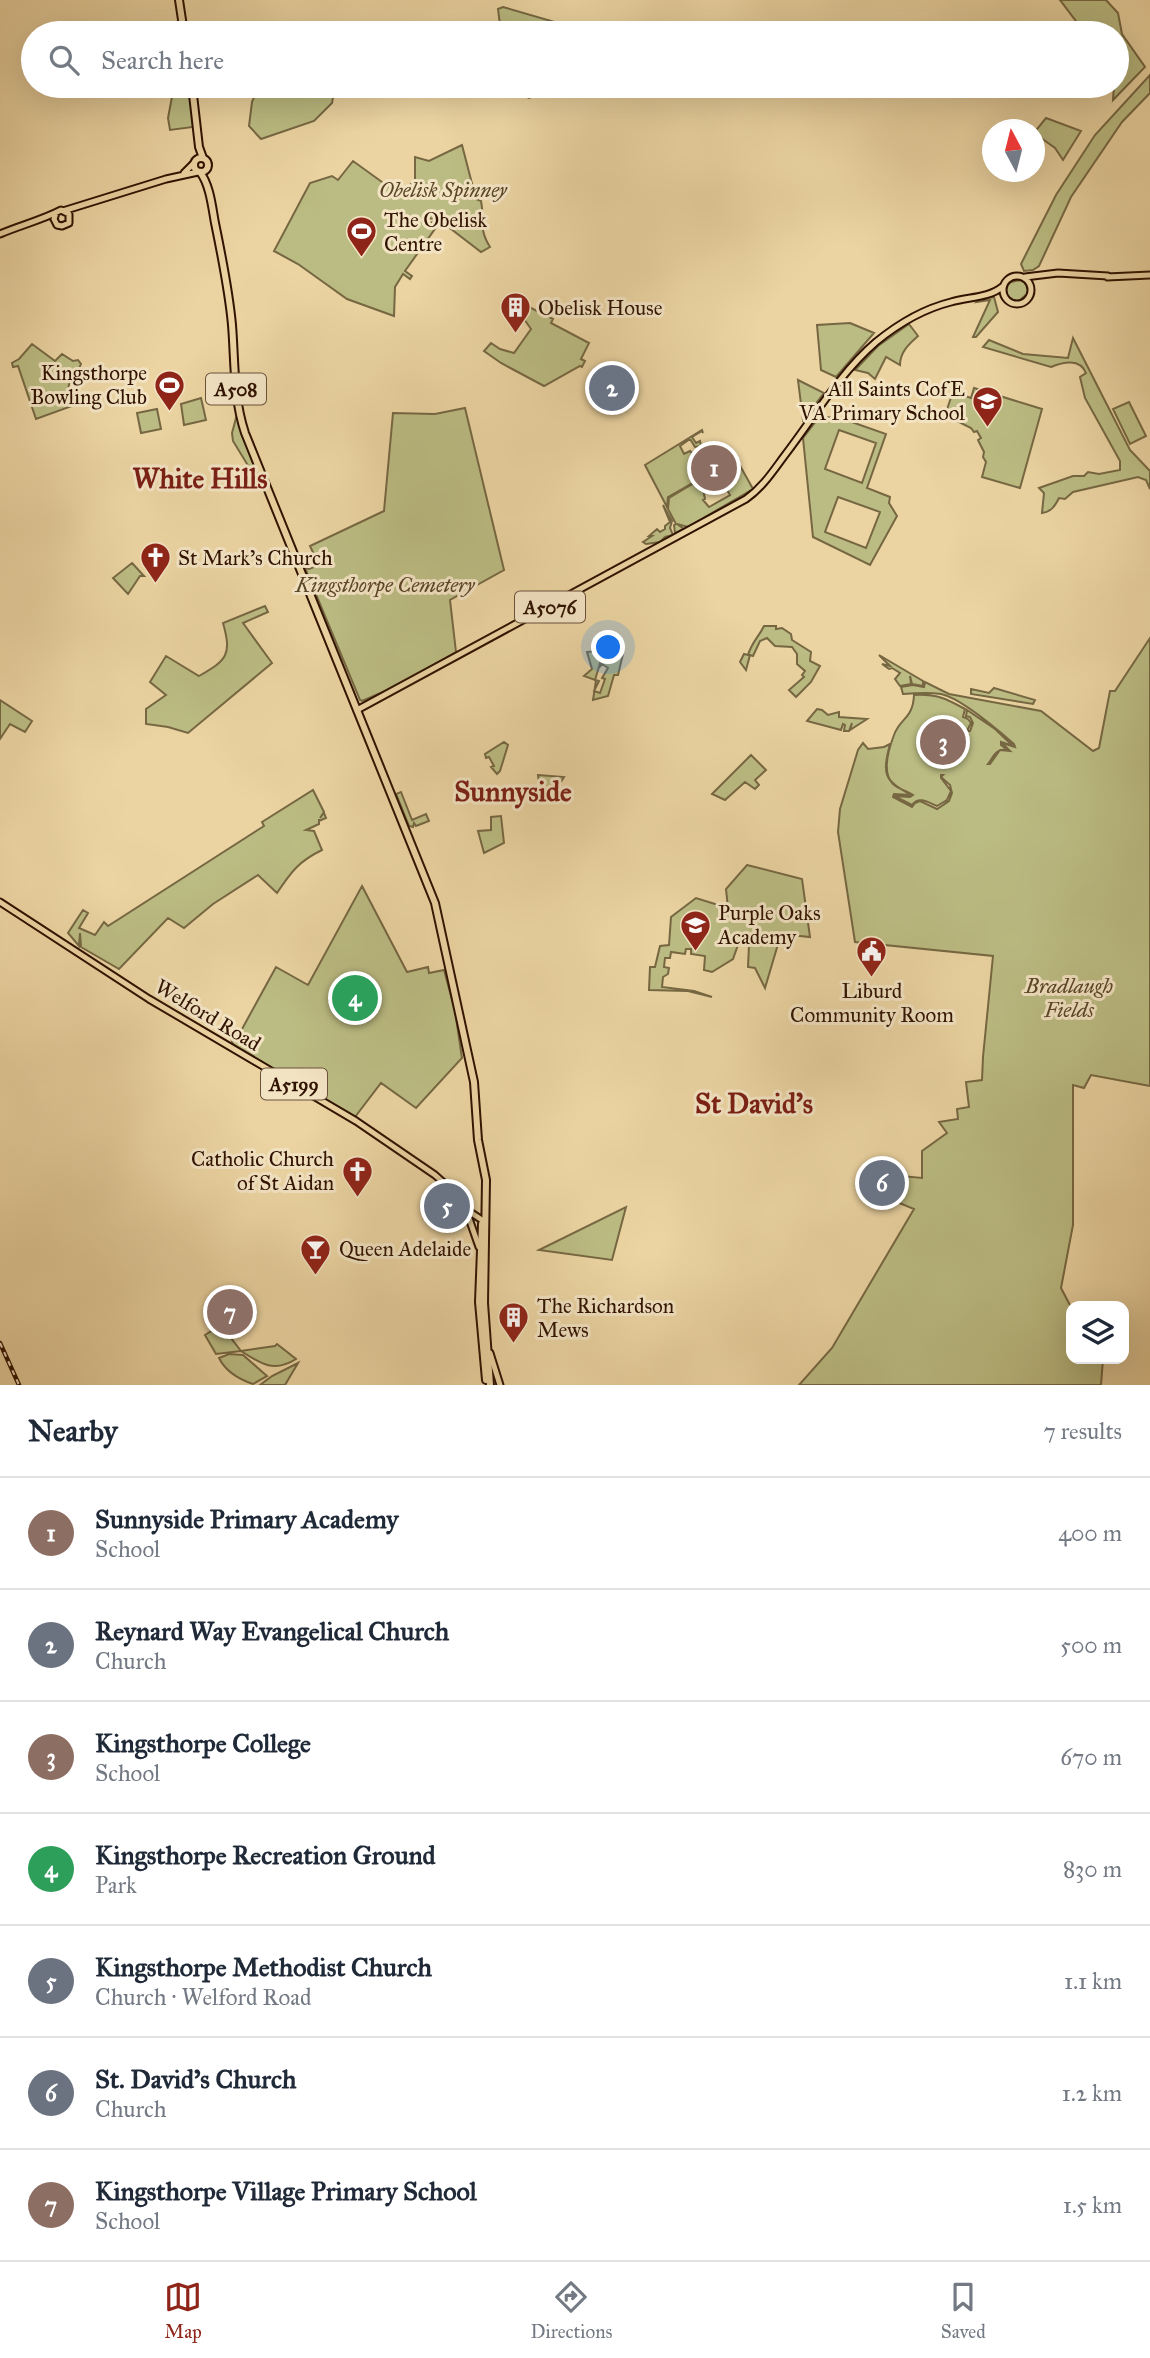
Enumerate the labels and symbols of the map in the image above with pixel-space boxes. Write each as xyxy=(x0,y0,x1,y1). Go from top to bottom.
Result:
north arrow xyxy=(982,119,1045,182)
park label: Obelisk Spinney xyxy=(379,177,508,203)
place label: The Obelisk Centre xyxy=(384,207,487,257)
sports icon: The Obelisk Centre xyxy=(344,215,378,259)
building icon: Obelisk House xyxy=(498,291,532,335)
place label: Obelisk House xyxy=(538,295,663,321)
place label: Kingsthorpe Bowling Club xyxy=(30,360,147,410)
pin: 2 xyxy=(589,362,635,414)
sports icon: Kingsthorpe Bowling Club xyxy=(153,368,187,412)
road number: A508 xyxy=(206,374,266,404)
place label: All Saints CofE VA Primary School xyxy=(798,376,965,426)
school or university icon: All Saints CofE VA Primary School xyxy=(971,384,1005,428)
pin: 1 xyxy=(691,442,737,494)
district label: White Hills xyxy=(133,461,267,496)
church icon: St Mark's Church xyxy=(138,541,172,585)
place label: St Mark's Church xyxy=(178,545,333,571)
park label: Kingsthorpe Cemetery xyxy=(294,572,476,598)
road number: A5076 xyxy=(515,592,585,622)
your location xyxy=(591,630,625,664)
pin: 3 xyxy=(920,716,966,768)
district label: Sunnyside xyxy=(454,774,572,809)
place label: Purple Oaks Academy xyxy=(717,900,821,950)
school or university icon: Purple Oaks Academy xyxy=(678,908,712,952)
public building icon: Liburd Community Room xyxy=(855,934,889,978)
pin: 4 xyxy=(332,972,378,1024)
street label: Welford Road xyxy=(150,973,266,1057)
park label: Bradlaugh Fields xyxy=(1024,973,1113,1023)
place label: Liburd Community Room xyxy=(790,978,954,1028)
road number: A5199 xyxy=(261,1068,327,1100)
district label: St David's xyxy=(695,1086,813,1121)
place label: Catholic Church of St Aidan xyxy=(191,1146,334,1196)
church icon: Catholic Church of St Aidan xyxy=(340,1154,374,1198)
pin: 6 xyxy=(859,1157,905,1209)
pin: 5 xyxy=(424,1180,470,1232)
bar icon: Queen Adelaide xyxy=(299,1232,333,1276)
place label: Queen Adelaide xyxy=(339,1236,472,1262)
pin: 7 xyxy=(207,1286,253,1338)
place label: The Richardson Mews xyxy=(537,1293,674,1343)
building icon: The Richardson Mews xyxy=(497,1301,531,1345)

